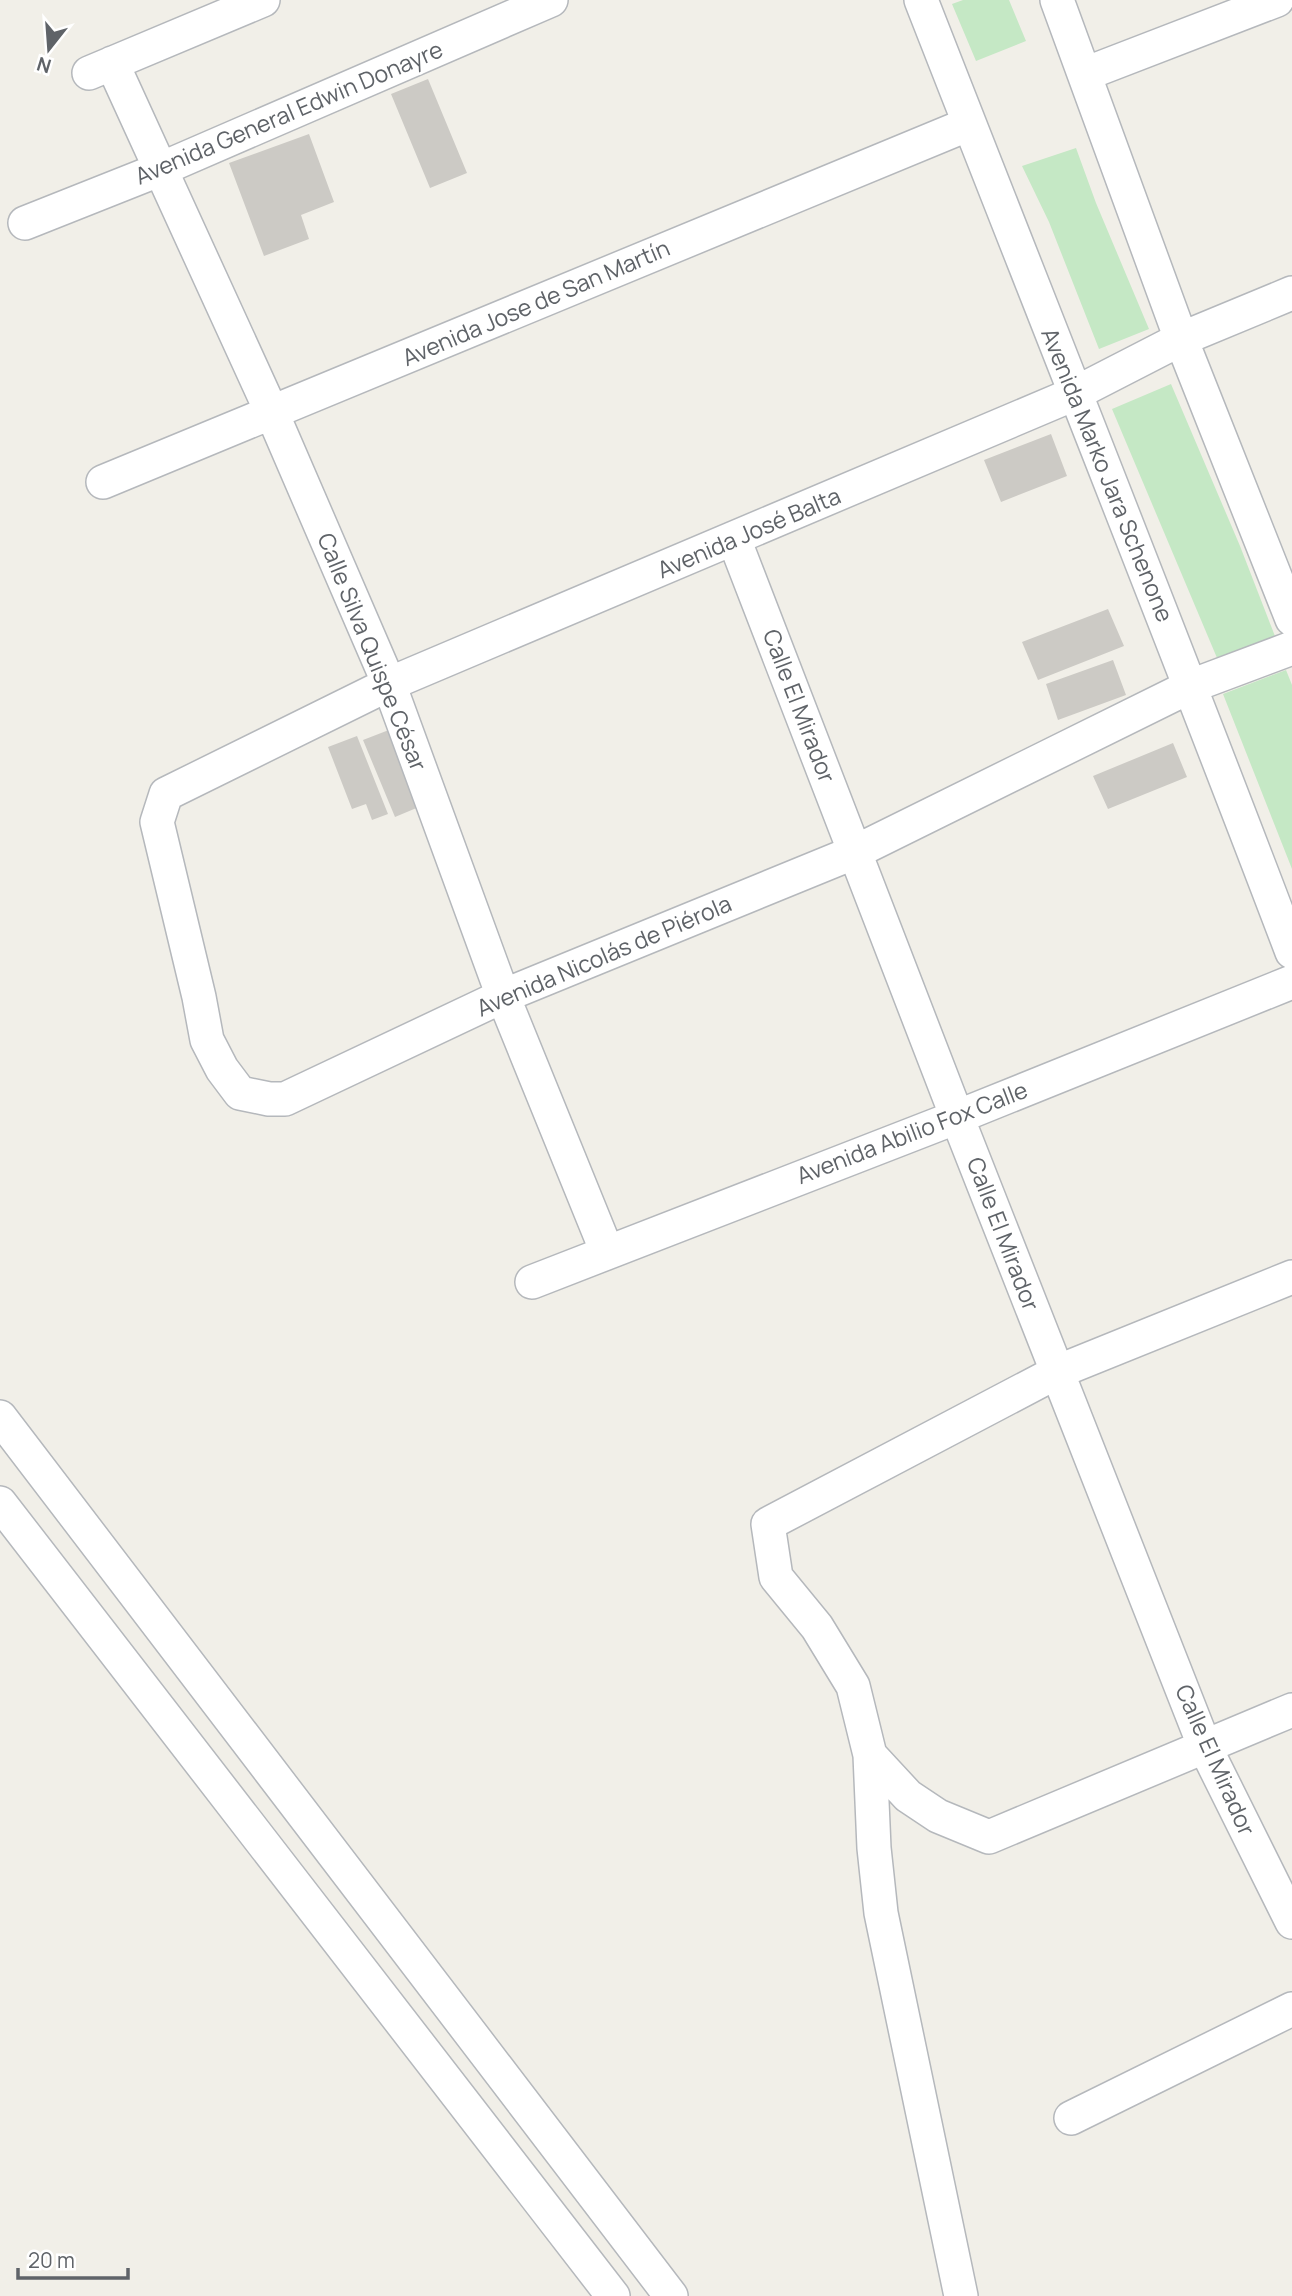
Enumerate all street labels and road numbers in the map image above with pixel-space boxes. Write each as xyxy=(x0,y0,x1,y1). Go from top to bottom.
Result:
street label: Avenida General Edwin Donayre xyxy=(130,33,447,192)
street label: Avenida Jose de San Martín xyxy=(397,231,674,373)
street label: Avenida Marko Jara Schenone xyxy=(1034,323,1182,626)
street label: Avenida José Balta xyxy=(652,479,845,585)
street label: Calle Silva Quispe César xyxy=(311,528,435,775)
street label: Calle El Mirador xyxy=(756,624,844,787)
street label: Avenida Nicolás de Piérola xyxy=(471,887,736,1023)
street label: Avenida Abilio Fox Calle xyxy=(791,1073,1032,1191)
street label: Calle El Mirador xyxy=(960,1152,1048,1315)
street label: Calle El Mirador xyxy=(1168,1679,1263,1840)

